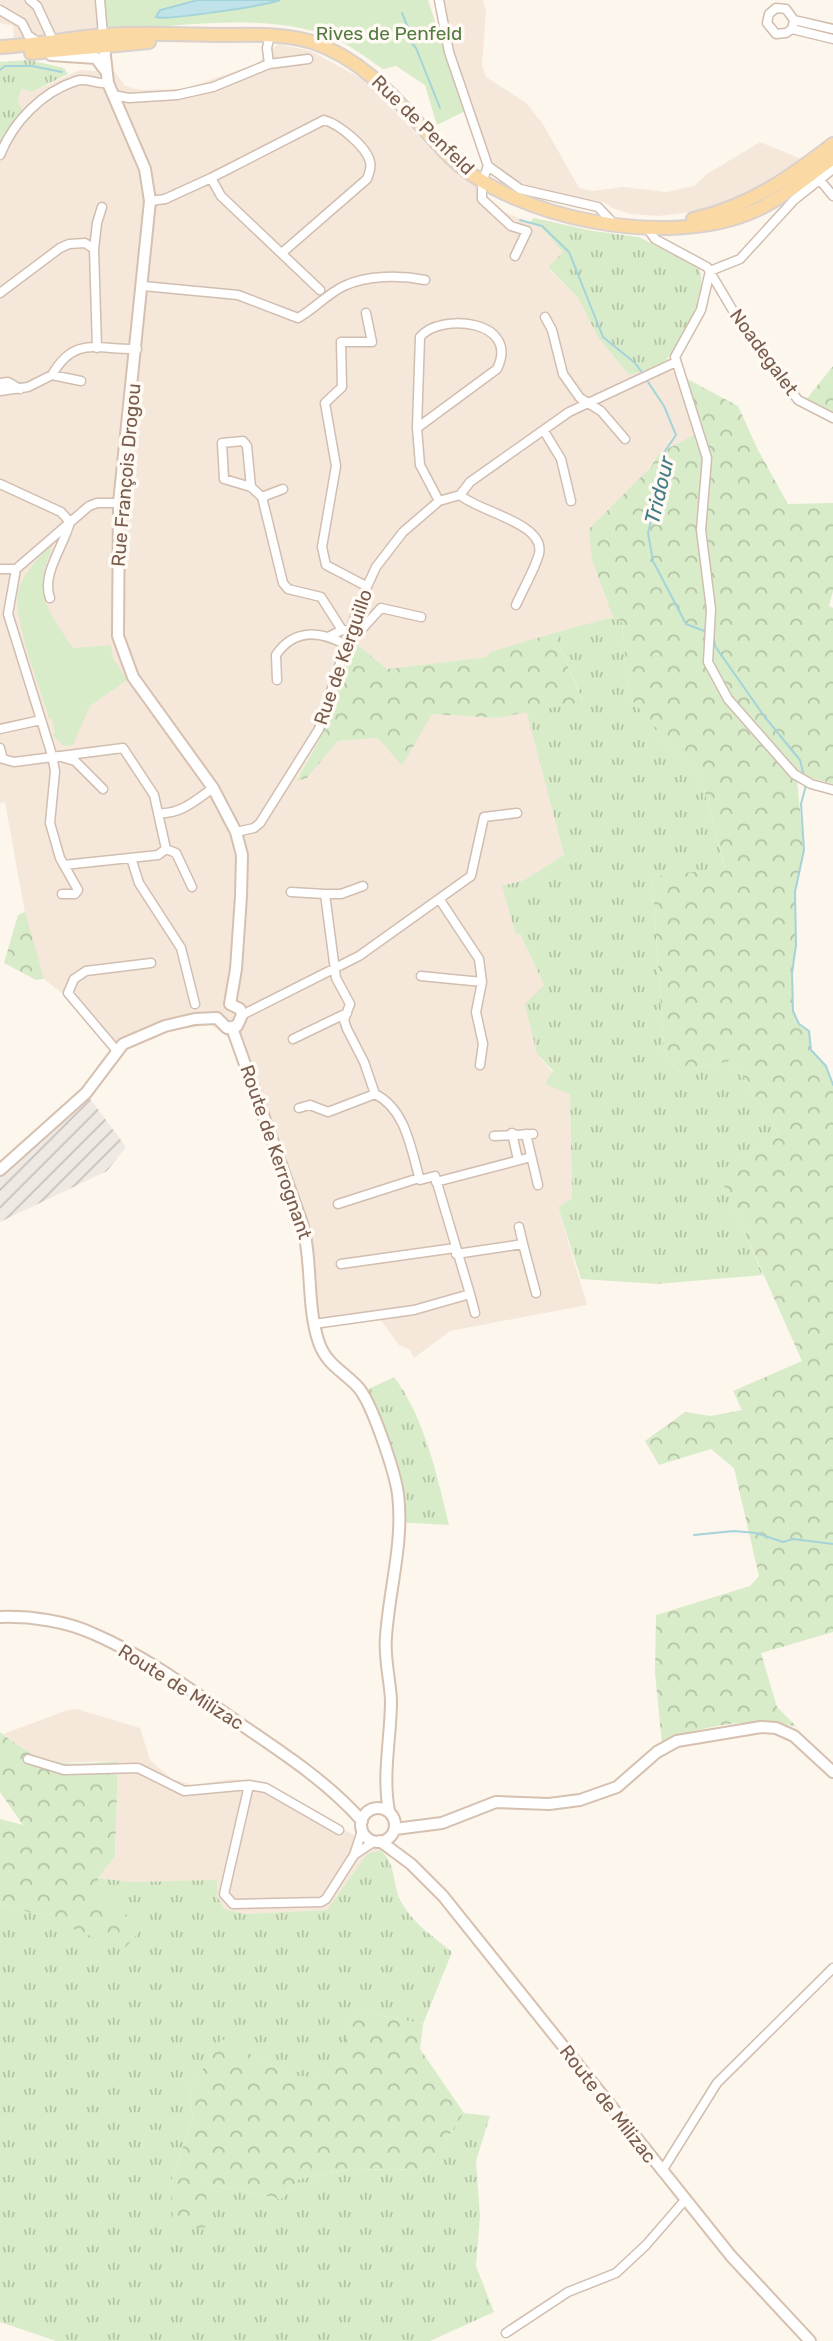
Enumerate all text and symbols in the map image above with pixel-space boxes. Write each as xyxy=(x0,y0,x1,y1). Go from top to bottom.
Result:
park label: Rives de Penfeld xyxy=(316,22,462,45)
street label: Rue de Penfeld xyxy=(367,70,479,180)
street label: Noadegalet xyxy=(725,304,803,400)
street label: Rue François Drogou xyxy=(107,382,145,568)
water label: Tridour xyxy=(639,453,679,526)
street label: Rue de Kerguillo xyxy=(309,586,377,728)
street label: Route de Kerrognant xyxy=(235,1062,317,1243)
street label: Route de Milizac xyxy=(114,1639,248,1735)
street label: Route de Milizac xyxy=(555,2040,661,2168)

